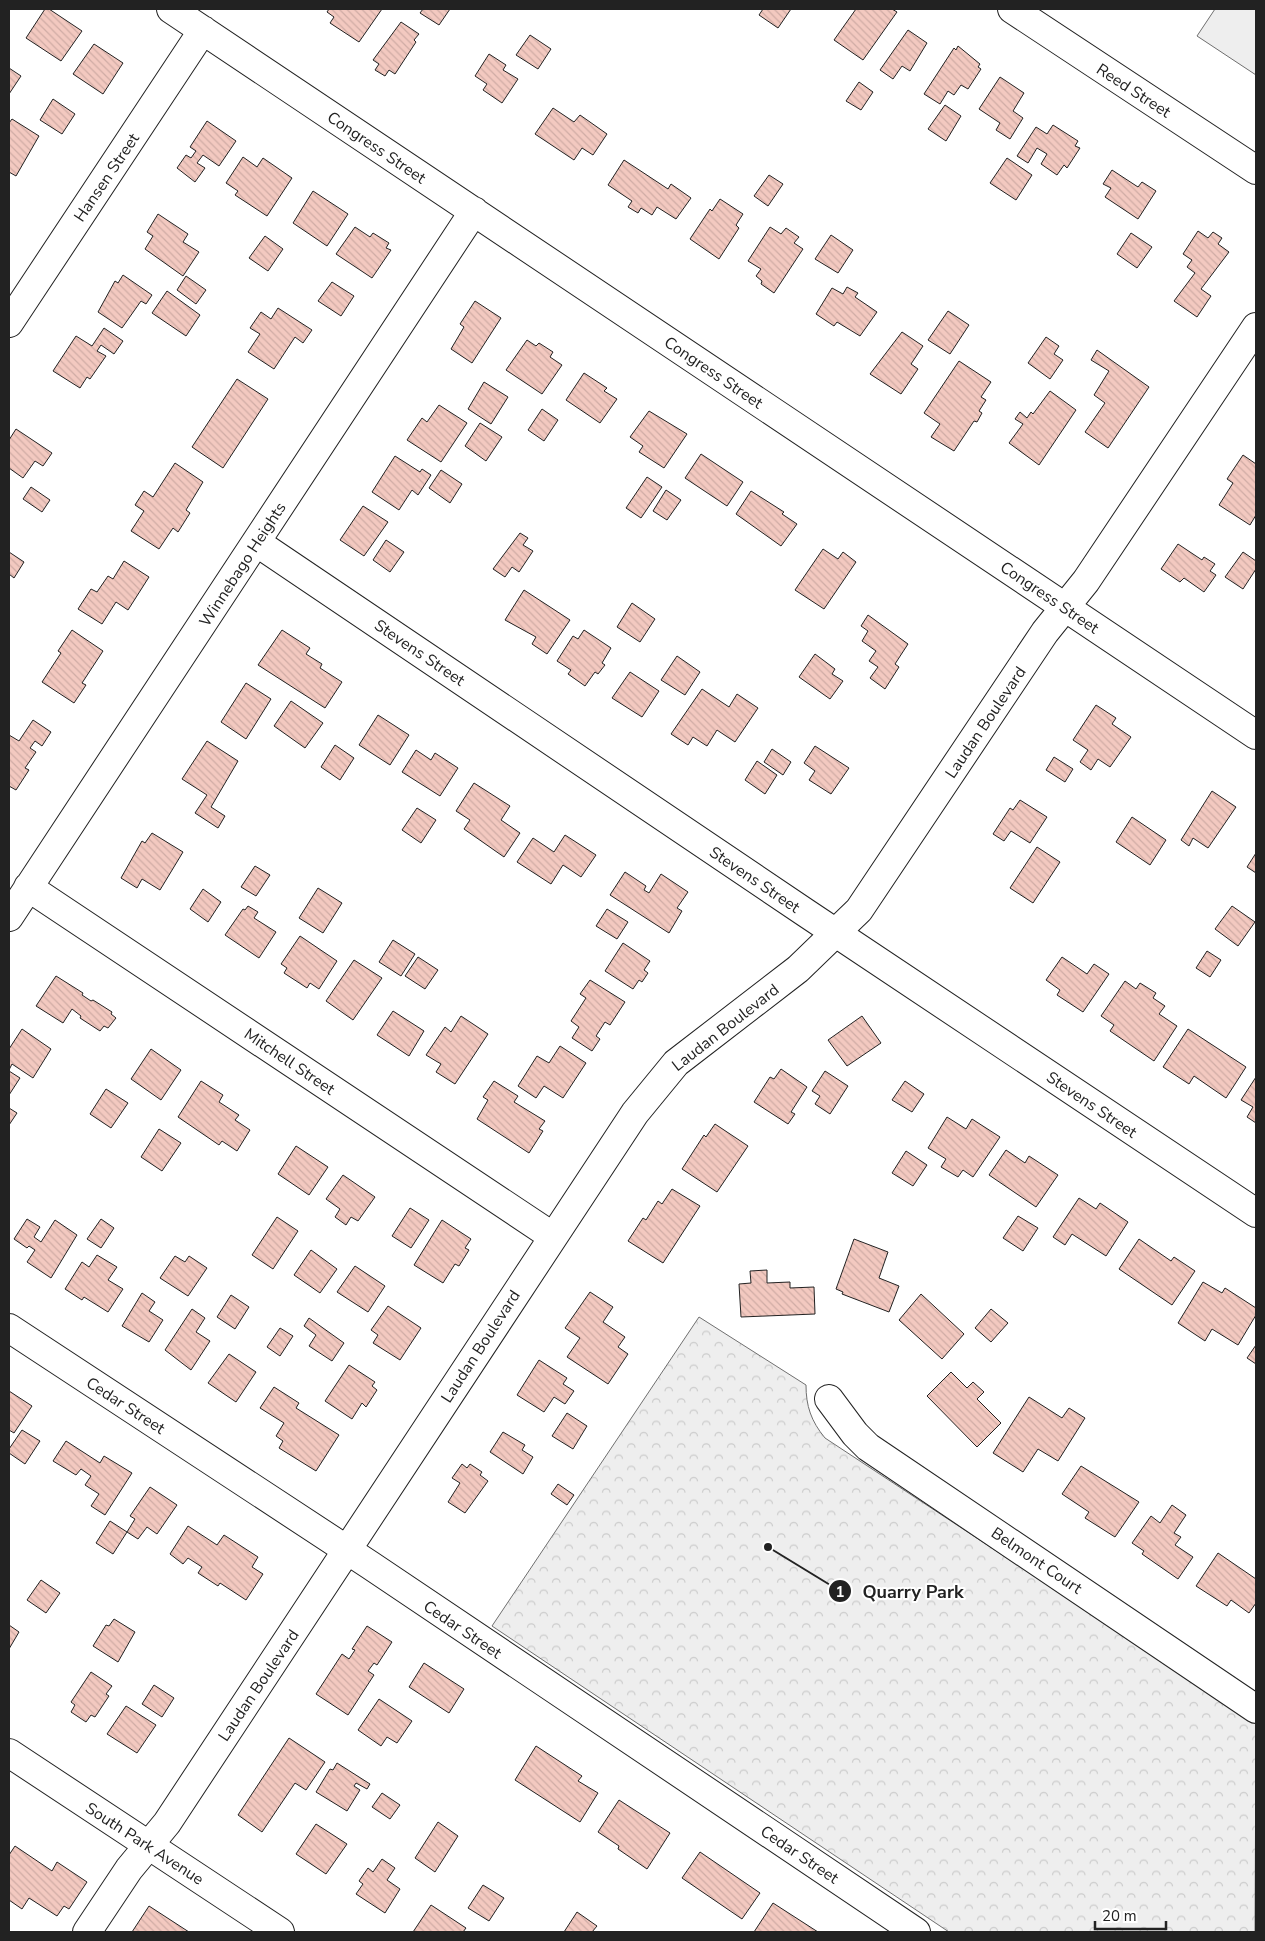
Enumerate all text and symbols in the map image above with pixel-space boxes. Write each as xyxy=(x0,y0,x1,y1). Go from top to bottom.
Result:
street label: Reed Street xyxy=(1092,59,1175,123)
street label: Congress Street xyxy=(323,107,431,189)
street label: Hansen Street xyxy=(69,128,145,226)
street label: Congress Street xyxy=(660,332,768,414)
street label: Winnebago Heights xyxy=(194,498,291,631)
street label: Congress Street xyxy=(996,557,1104,639)
street label: Stevens Street xyxy=(370,614,469,692)
street label: Laudan Boulevard xyxy=(940,662,1031,783)
street label: Stevens Street xyxy=(705,841,804,919)
street label: Laudan Boulevard xyxy=(667,979,784,1077)
street label: Mitchell Street xyxy=(240,1023,340,1101)
street label: Stevens Street xyxy=(1042,1066,1141,1144)
street label: Laudan Boulevard xyxy=(436,1286,526,1407)
street label: Cedar Street xyxy=(82,1372,170,1440)
street label: Belmont Court xyxy=(987,1522,1087,1600)
callout: Quarry Park xyxy=(828,1575,974,1608)
text: Quarry Park xyxy=(862,1580,964,1604)
text: 1 xyxy=(835,1582,845,1602)
street label: Cedar Street xyxy=(419,1596,506,1664)
street label: Laudan Boulevard xyxy=(213,1625,304,1746)
street label: South Park Avenue xyxy=(81,1797,208,1890)
street label: Cedar Street xyxy=(756,1821,843,1889)
scale bar xyxy=(1095,1898,1166,1930)
text: 20 m xyxy=(1102,1906,1137,1926)

